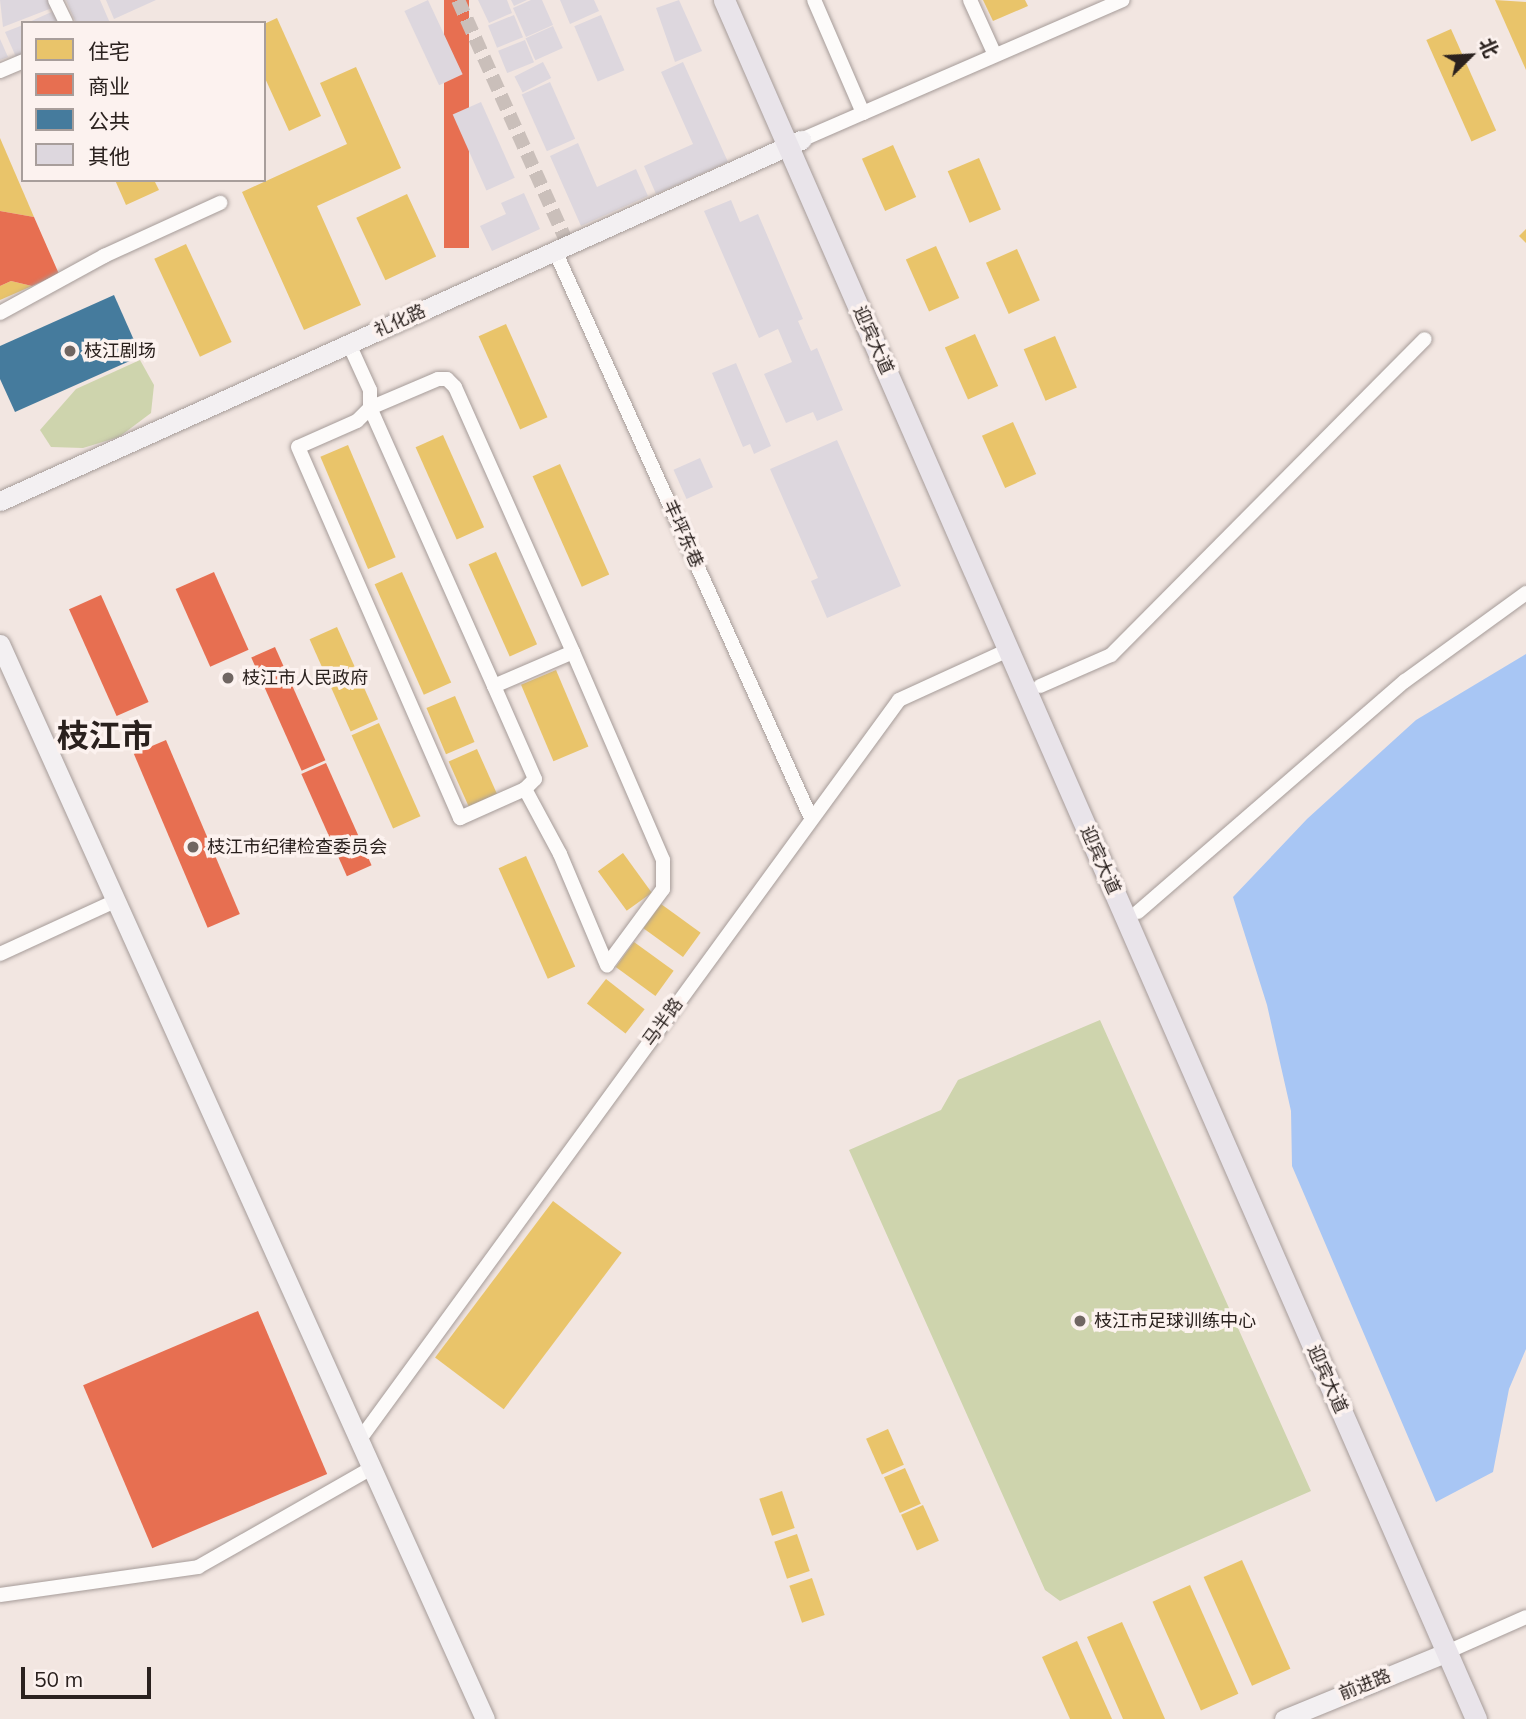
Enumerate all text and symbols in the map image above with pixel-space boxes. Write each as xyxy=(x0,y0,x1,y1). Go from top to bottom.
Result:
legend xyxy=(21,21,266,182)
north arrow xyxy=(1435,21,1505,91)
text: 北 xyxy=(1474,34,1504,61)
text: 住宅 xyxy=(88,38,130,64)
text: 商业 xyxy=(88,73,130,99)
text: 公共 xyxy=(88,108,130,134)
text: 其他 xyxy=(88,143,130,169)
street label: 礼化路 xyxy=(371,300,429,342)
street label: 迎宾大道 xyxy=(848,303,898,377)
place label: 枝江剧场 xyxy=(84,340,156,362)
marker: 枝江剧场 xyxy=(62,343,78,359)
street label: 丰坪东巷 xyxy=(658,497,708,571)
place label: 枝江市人民政府 xyxy=(242,667,368,689)
marker: 枝江市人民政府 xyxy=(220,670,236,686)
district label: 枝江市 xyxy=(57,716,153,754)
street label: 迎宾大道 xyxy=(1075,823,1125,897)
place label: 枝江市纪律检查委员会 xyxy=(207,836,387,858)
marker: 枝江市纪律检查委员会 xyxy=(185,839,201,855)
street label: 马半路 xyxy=(638,994,688,1050)
place label: 枝江市足球训练中心 xyxy=(1094,1310,1256,1332)
marker: 枝江市足球训练中心 xyxy=(1072,1313,1088,1329)
street label: 迎宾大道 xyxy=(1302,1342,1352,1416)
scale bar xyxy=(24,1652,154,1696)
street label: 前进路 xyxy=(1336,1665,1394,1705)
text: 50 m xyxy=(34,1666,83,1692)

